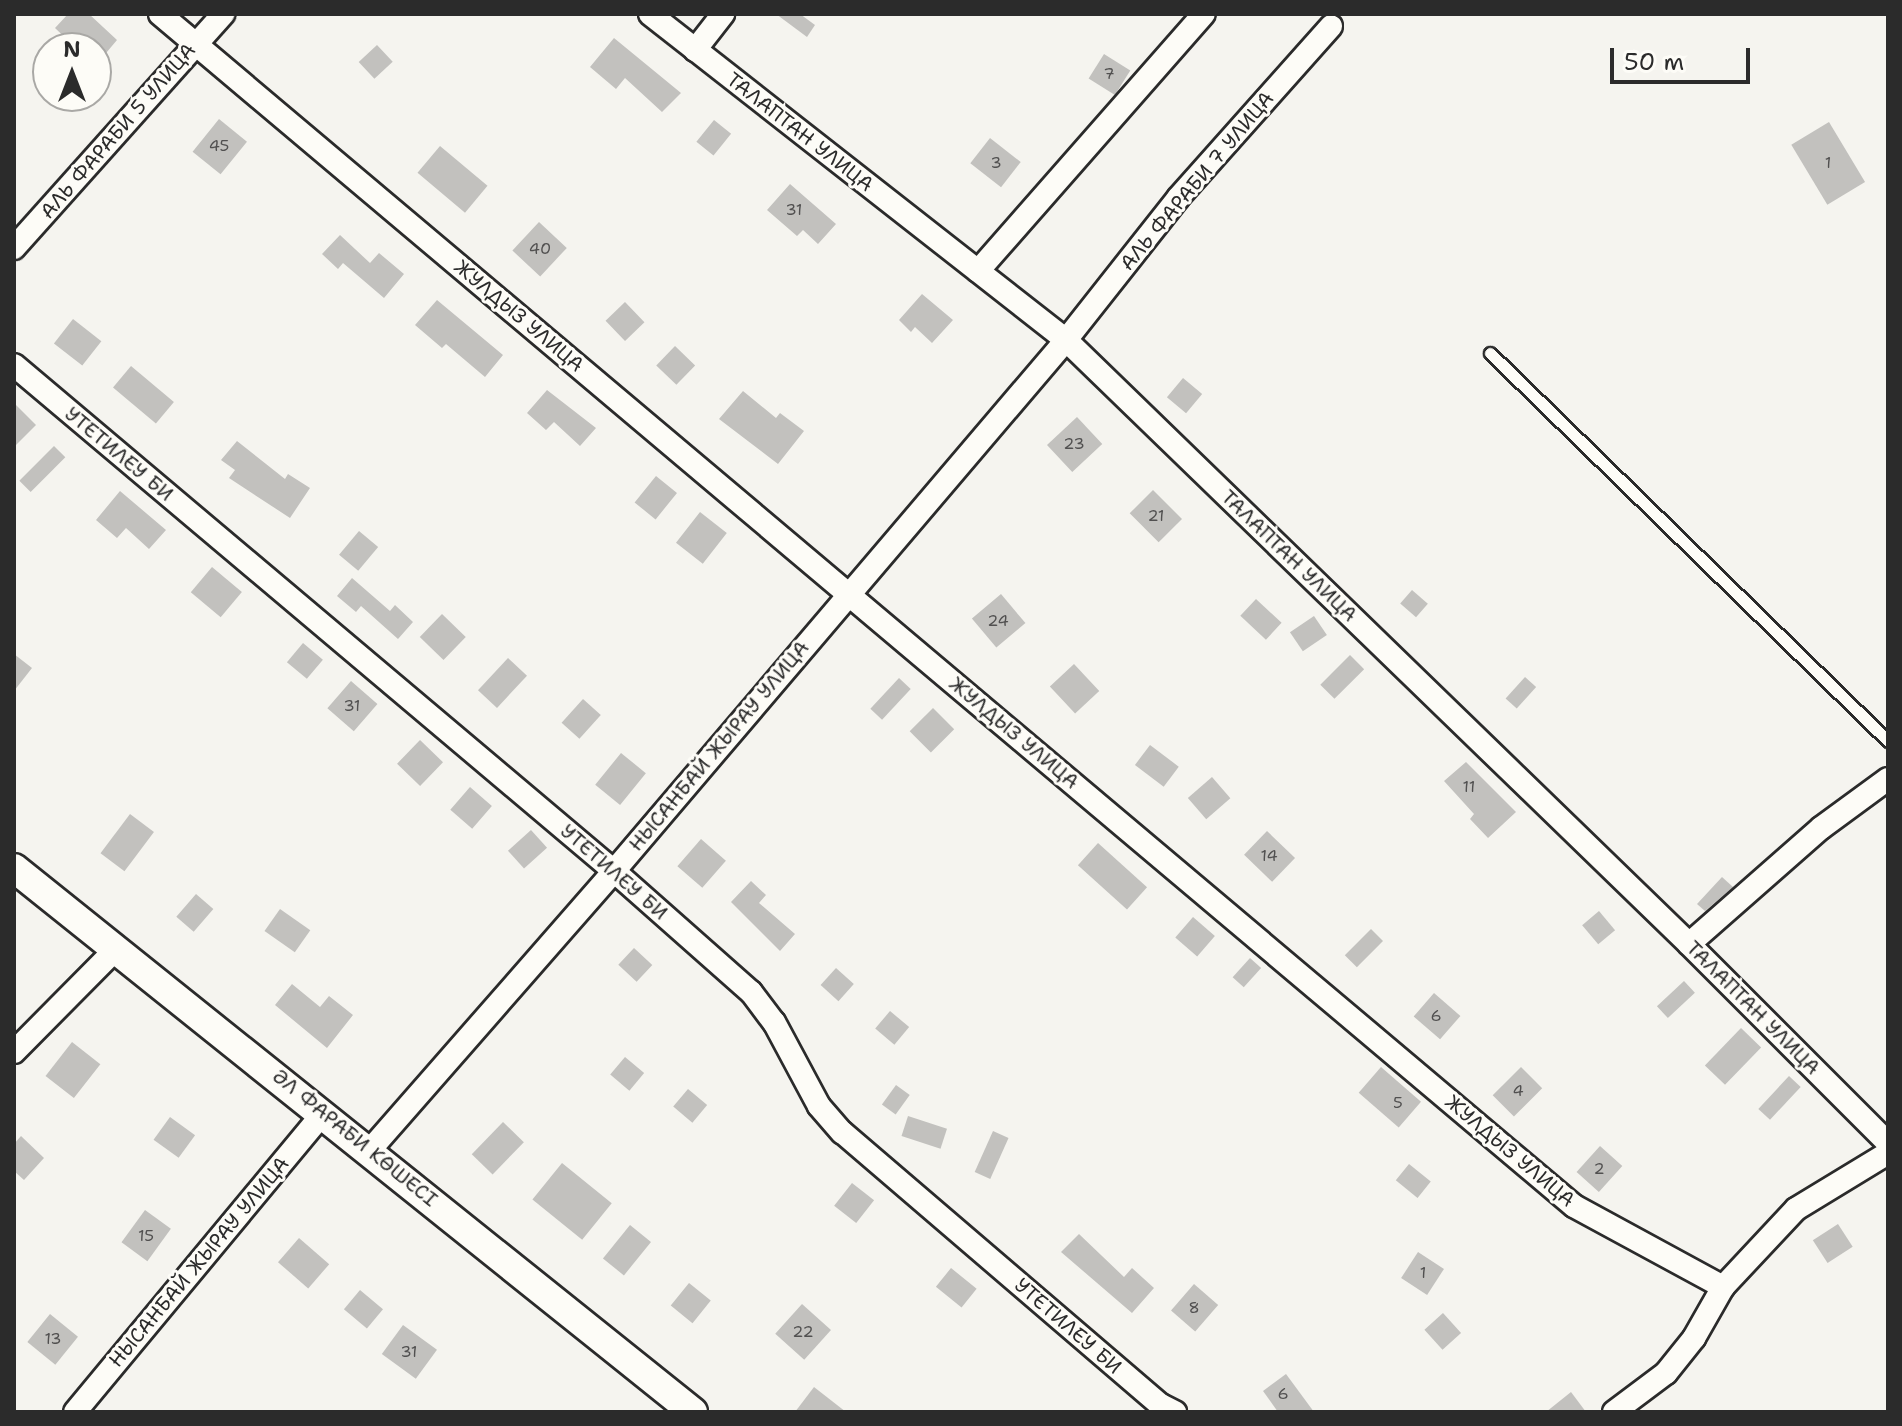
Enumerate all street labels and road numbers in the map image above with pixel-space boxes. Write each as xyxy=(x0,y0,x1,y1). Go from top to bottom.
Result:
street label: АЛЬ ФАРАБИ 5 УЛИЦА xyxy=(35,38,201,224)
street label: ТАЛАПТАН УЛИЦА xyxy=(722,67,878,197)
street label: АЛЬ ФАРАБИ 7 УЛИЦА xyxy=(1115,87,1279,275)
street label: ЖУЛДЫЗ УЛИЦА xyxy=(449,255,589,377)
street label: УТЕТИЛЕУ БИ xyxy=(60,402,178,506)
street label: ТАЛАПТАН УЛИЦА xyxy=(1216,485,1362,627)
street label: НЫСАНБАЙ ЖЫРАУ УЛИЦА xyxy=(624,636,814,856)
street label: ЖУЛДЫЗ УЛИЦА xyxy=(944,672,1084,794)
street label: УТЕТИЛЕУ БИ xyxy=(556,819,672,925)
street label: ТАЛАПТАН УЛИЦА xyxy=(1681,936,1825,1080)
street label: ӘЛ ФАРАБИ КӨШЕСІ xyxy=(268,1064,442,1212)
street label: ЖУЛДЫЗ УЛИЦА xyxy=(1440,1090,1580,1212)
street label: НЫСАНБАЙ ЖЫРАУ УЛИЦА xyxy=(104,1152,294,1372)
street label: УТЕТИЛЕУ БИ xyxy=(1010,1273,1126,1379)

